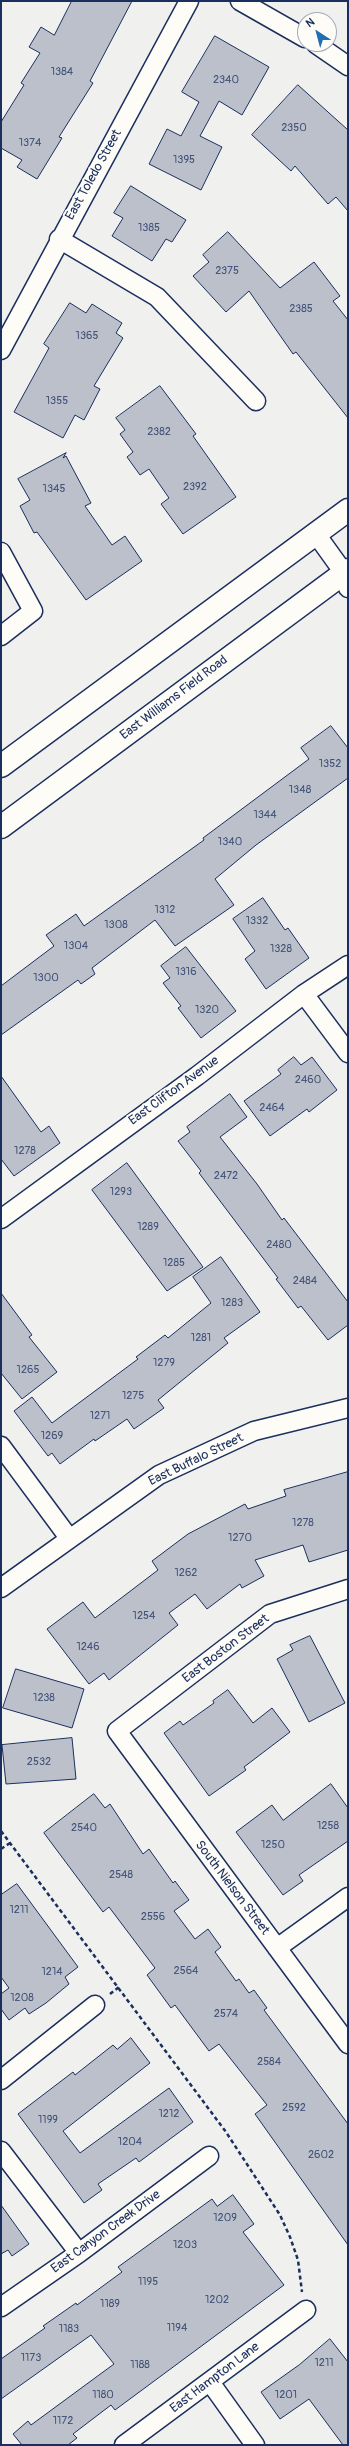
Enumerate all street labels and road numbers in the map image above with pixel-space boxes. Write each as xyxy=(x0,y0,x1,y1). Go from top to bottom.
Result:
street label: East Toledo Street xyxy=(63,127,125,223)
street label: East Williams Field Road xyxy=(117,653,231,743)
street label: East Clifton Avenue xyxy=(126,1053,222,1129)
street label: East Buffalo Street xyxy=(146,1430,246,1490)
street label: East Boston Street xyxy=(180,1611,272,1687)
street label: South Nielson Street xyxy=(191,1838,273,1938)
street label: East Canyon Creek Drive xyxy=(48,2187,164,2277)
street label: East Hampton Lane xyxy=(167,2339,263,2417)

